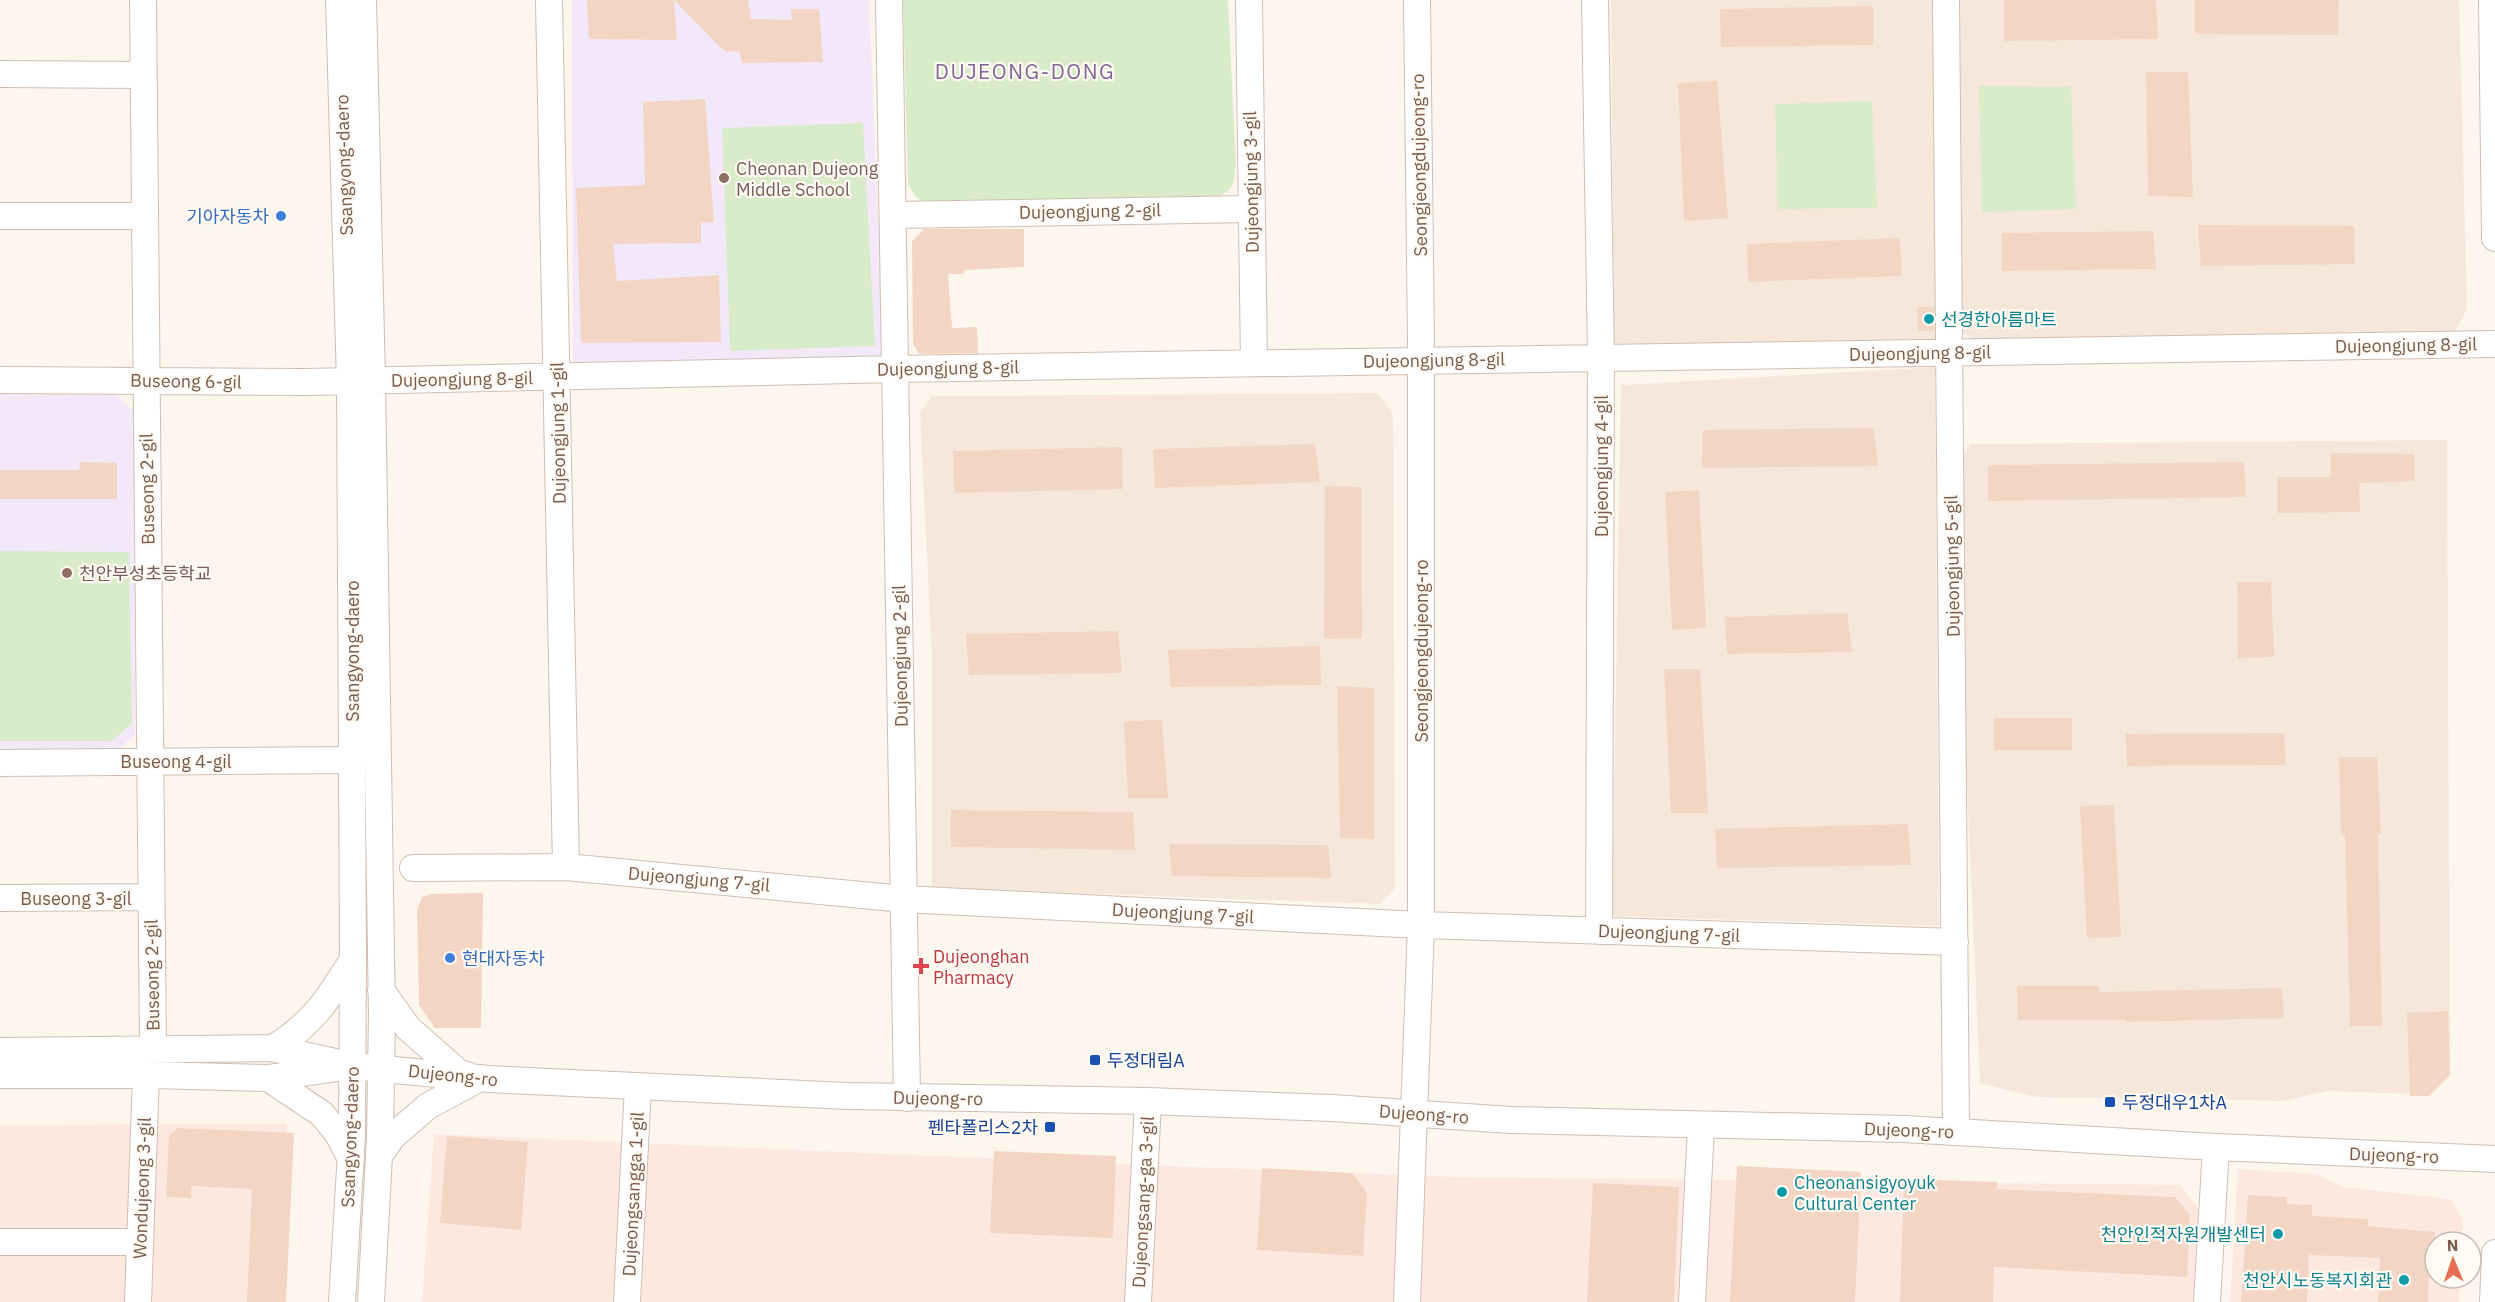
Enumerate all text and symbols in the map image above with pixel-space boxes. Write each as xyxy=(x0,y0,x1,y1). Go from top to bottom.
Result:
district label: DUJEONG-DONG xyxy=(935,57,1115,85)
street label: Seongjeongdujeong-ro xyxy=(1406,73,1432,257)
street label: Ssangyong-daero xyxy=(330,94,358,236)
street label: Dujeongjung 3-gil xyxy=(1238,111,1264,253)
place label: Cheonan Dujeong Middle School xyxy=(736,157,879,201)
marker: Cheonan Dujeong Middle School xyxy=(717,171,731,185)
street label: Dujeongjung 2-gil xyxy=(1019,198,1161,224)
place label: 기아자동차 xyxy=(186,205,269,228)
marker: 기아자동차 xyxy=(274,209,288,223)
place label: 선경한아름마트 xyxy=(1941,308,2057,331)
marker: 선경한아름마트 xyxy=(1922,312,1936,326)
street label: Dujeongjung 8-gil xyxy=(2335,332,2477,358)
street label: Dujeongjung 8-gil xyxy=(1849,340,1991,366)
street label: Dujeongjung 8-gil xyxy=(1363,347,1505,373)
street label: Dujeongjung 8-gil xyxy=(877,355,1019,381)
street label: Dujeongjung 1-gil xyxy=(545,362,571,504)
street label: Dujeongjung 8-gil xyxy=(391,366,533,392)
street label: Buseong 6-gil xyxy=(130,369,242,393)
street label: Dujeongjung 4-gil xyxy=(1590,395,1613,537)
street label: Buseong 2-gil xyxy=(135,433,159,545)
street label: Dujeongjung 5-gil xyxy=(1939,495,1965,637)
street label: Seongjeongdujeong-ro xyxy=(1410,559,1433,743)
place label: 천안부성초등학교 xyxy=(79,562,211,585)
marker: 천안부성초등학교 xyxy=(60,566,74,580)
street label: Ssangyong-daero xyxy=(341,580,364,722)
street label: Dujeongjung 2-gil xyxy=(887,585,913,727)
street label: Buseong 4-gil xyxy=(120,750,232,773)
street label: Dujeongjung 7-gil xyxy=(627,861,771,897)
street label: Buseong 3-gil xyxy=(20,887,132,910)
street label: Dujeongjung 7-gil xyxy=(1111,898,1255,928)
street label: Buseong 2-gil xyxy=(140,919,164,1031)
street label: Dujeongjung 7-gil xyxy=(1598,919,1741,947)
place label: Dujeonghan Pharmacy xyxy=(933,945,1030,989)
place label: 현대자동차 xyxy=(462,947,545,970)
marker: 현대자동차 xyxy=(443,951,457,965)
marker: Dujeonghan Pharmacy xyxy=(914,959,928,973)
place label: 두정대림A xyxy=(1107,1049,1185,1072)
marker: 두정대림A xyxy=(1088,1053,1102,1067)
street label: Dujeong-ro xyxy=(407,1059,499,1091)
street label: Ssangyong-daero xyxy=(336,1066,364,1208)
street label: Dujeong-ro xyxy=(893,1086,983,1110)
place label: 두정대우1차A xyxy=(2122,1091,2228,1114)
marker: 두정대우1차A xyxy=(2103,1095,2117,1109)
street label: Dujeong-ro xyxy=(1378,1099,1470,1129)
street label: Dujeongsangga 1-gil xyxy=(617,1111,649,1277)
street label: Dujeongsang-ga 3-gil xyxy=(1127,1115,1159,1288)
place label: 펜타폴리스2차 xyxy=(928,1116,1038,1139)
street label: Wondujeong 3-gil xyxy=(128,1117,156,1259)
street label: Dujeong-ro xyxy=(1863,1117,1955,1143)
marker: 펜타폴리스2차 xyxy=(1043,1120,1057,1134)
street label: Dujeong-ro xyxy=(2348,1142,2440,1168)
place label: Cheonansigyoyuk Cultural Center xyxy=(1794,1171,1936,1215)
marker: Cheonansigyoyuk Cultural Center xyxy=(1775,1185,1789,1199)
place label: 천안인적자원개발센터 xyxy=(2100,1223,2266,1246)
marker: 천안인적자원개발센터 xyxy=(2271,1227,2285,1241)
north arrow xyxy=(2423,1230,2483,1290)
text: N xyxy=(2446,1235,2459,1255)
place label: 천안시노동복지회관 xyxy=(2243,1269,2392,1292)
marker: 천안시노동복지회관 xyxy=(2397,1273,2411,1287)

